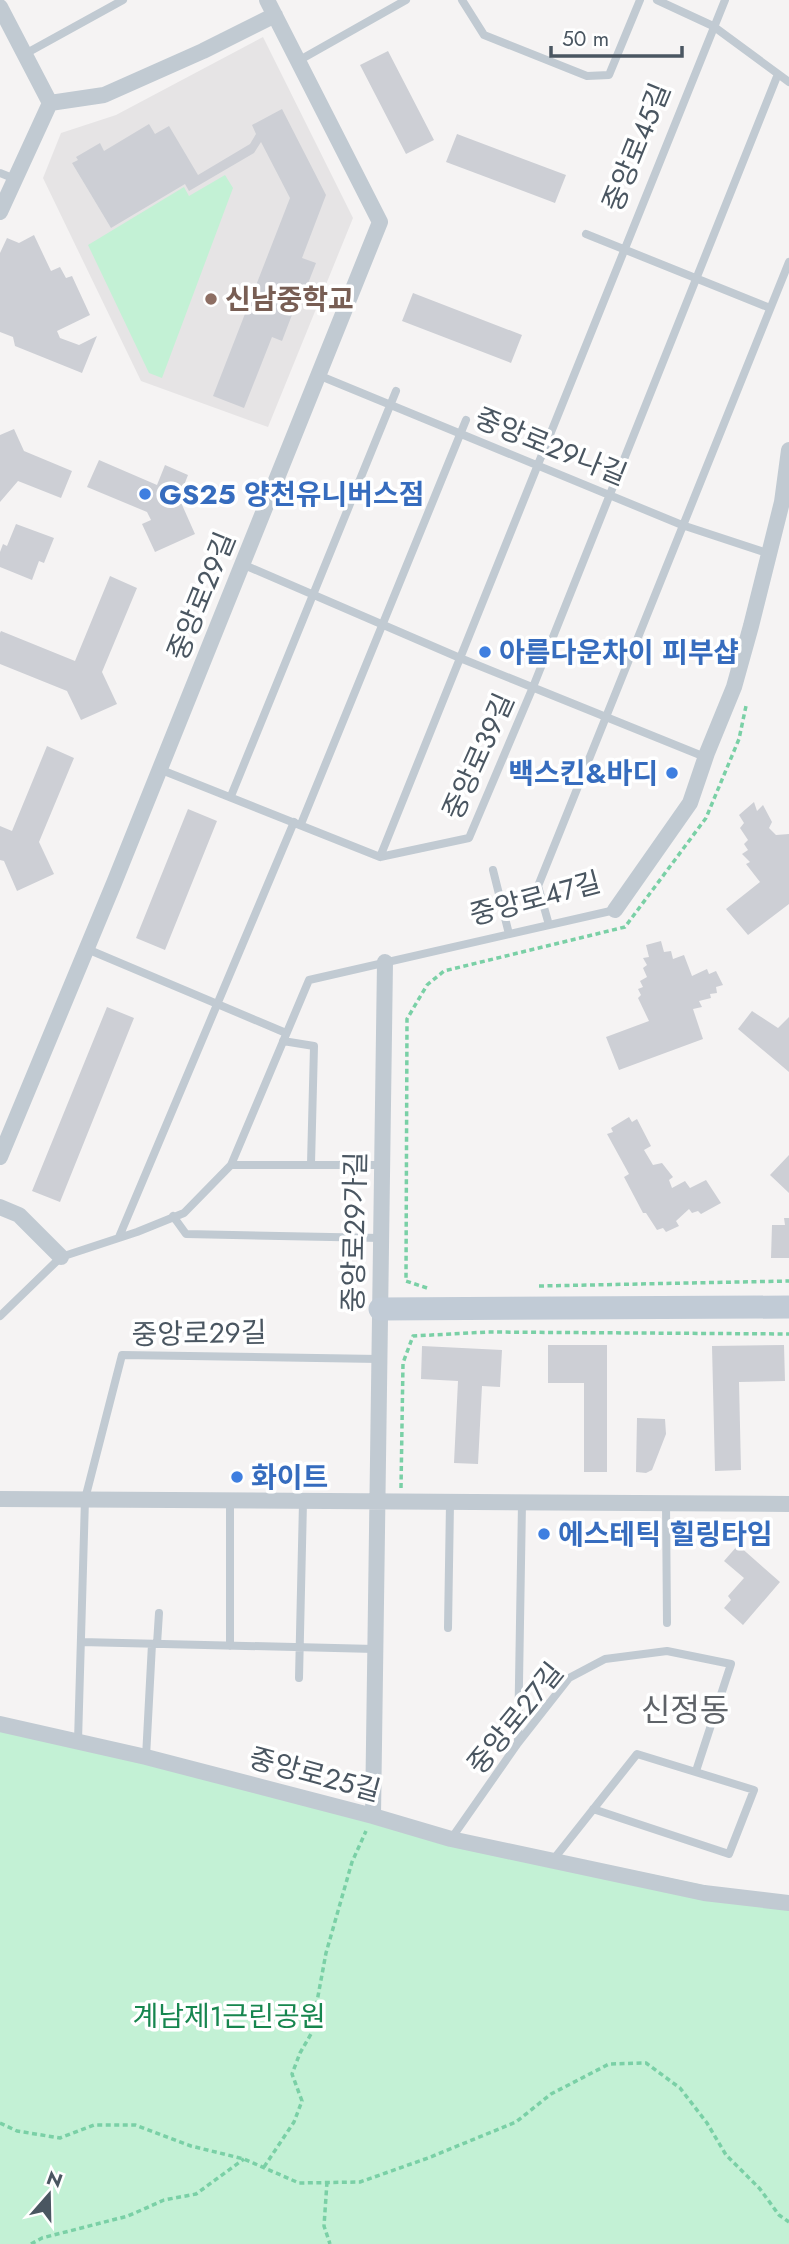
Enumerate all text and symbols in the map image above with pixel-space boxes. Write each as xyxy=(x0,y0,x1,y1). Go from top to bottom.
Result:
scale bar xyxy=(551,14,682,58)
text: 50 m xyxy=(562,24,609,54)
street label: 중앙로45길 xyxy=(592,77,681,218)
place label: 신남중학교 xyxy=(225,279,354,320)
marker: 신남중학교 xyxy=(203,291,219,307)
street label: 중앙로29나길 xyxy=(469,397,633,496)
place label: GS25 양천유니버스점 xyxy=(159,474,424,515)
marker: GS25 양천유니버스점 xyxy=(137,486,153,502)
street label: 중앙로29길 xyxy=(157,526,246,667)
place label: 아름다운차이 피부샵 xyxy=(499,632,739,673)
marker: 아름다운차이 피부샵 xyxy=(477,644,493,660)
street label: 중앙로39길 xyxy=(432,686,525,826)
place label: 백스킨&바디 xyxy=(508,753,658,794)
marker: 백스킨&바디 xyxy=(664,765,680,781)
street label: 중앙로47길 xyxy=(465,861,605,936)
street label: 중앙로29가길 xyxy=(333,1151,376,1313)
street label: 중앙로29길 xyxy=(131,1312,267,1355)
place label: 화이트 xyxy=(251,1457,328,1498)
marker: 화이트 xyxy=(229,1469,245,1485)
place label: 에스테틱 힐링타임 xyxy=(558,1514,772,1555)
marker: 에스테틱 힐링타임 xyxy=(536,1526,552,1542)
street label: 중앙로27길 xyxy=(457,1653,573,1783)
district label: 신정동 xyxy=(641,1687,729,1733)
street label: 중앙로25길 xyxy=(244,1737,385,1812)
park label: 계남제1근린공원 xyxy=(133,1996,325,2037)
north arrow xyxy=(14,2160,84,2230)
text: N xyxy=(43,2164,66,2195)

